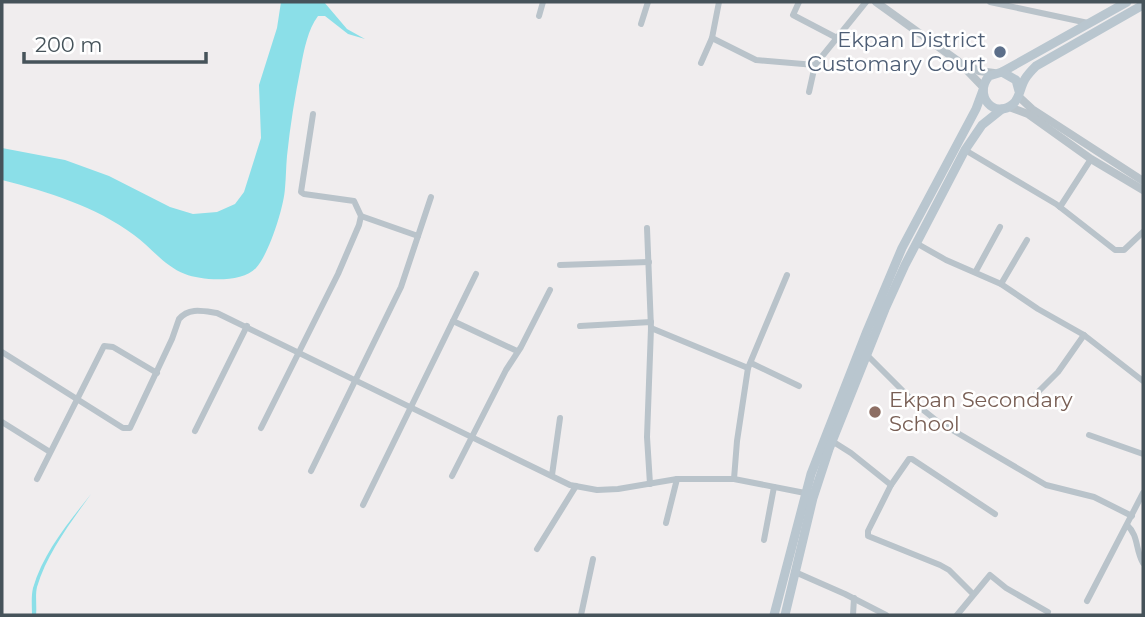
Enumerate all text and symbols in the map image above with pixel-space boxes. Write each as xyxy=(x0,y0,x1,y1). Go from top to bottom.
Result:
scale bar xyxy=(24,21,206,65)
place label: Ekpan District Customary Court xyxy=(807,27,986,76)
text: 200 m xyxy=(35,32,102,57)
marker: Ekpan District Customary Court xyxy=(992,44,1008,60)
place label: Ekpan Secondary School xyxy=(889,387,1073,436)
marker: Ekpan Secondary School xyxy=(867,404,883,420)

